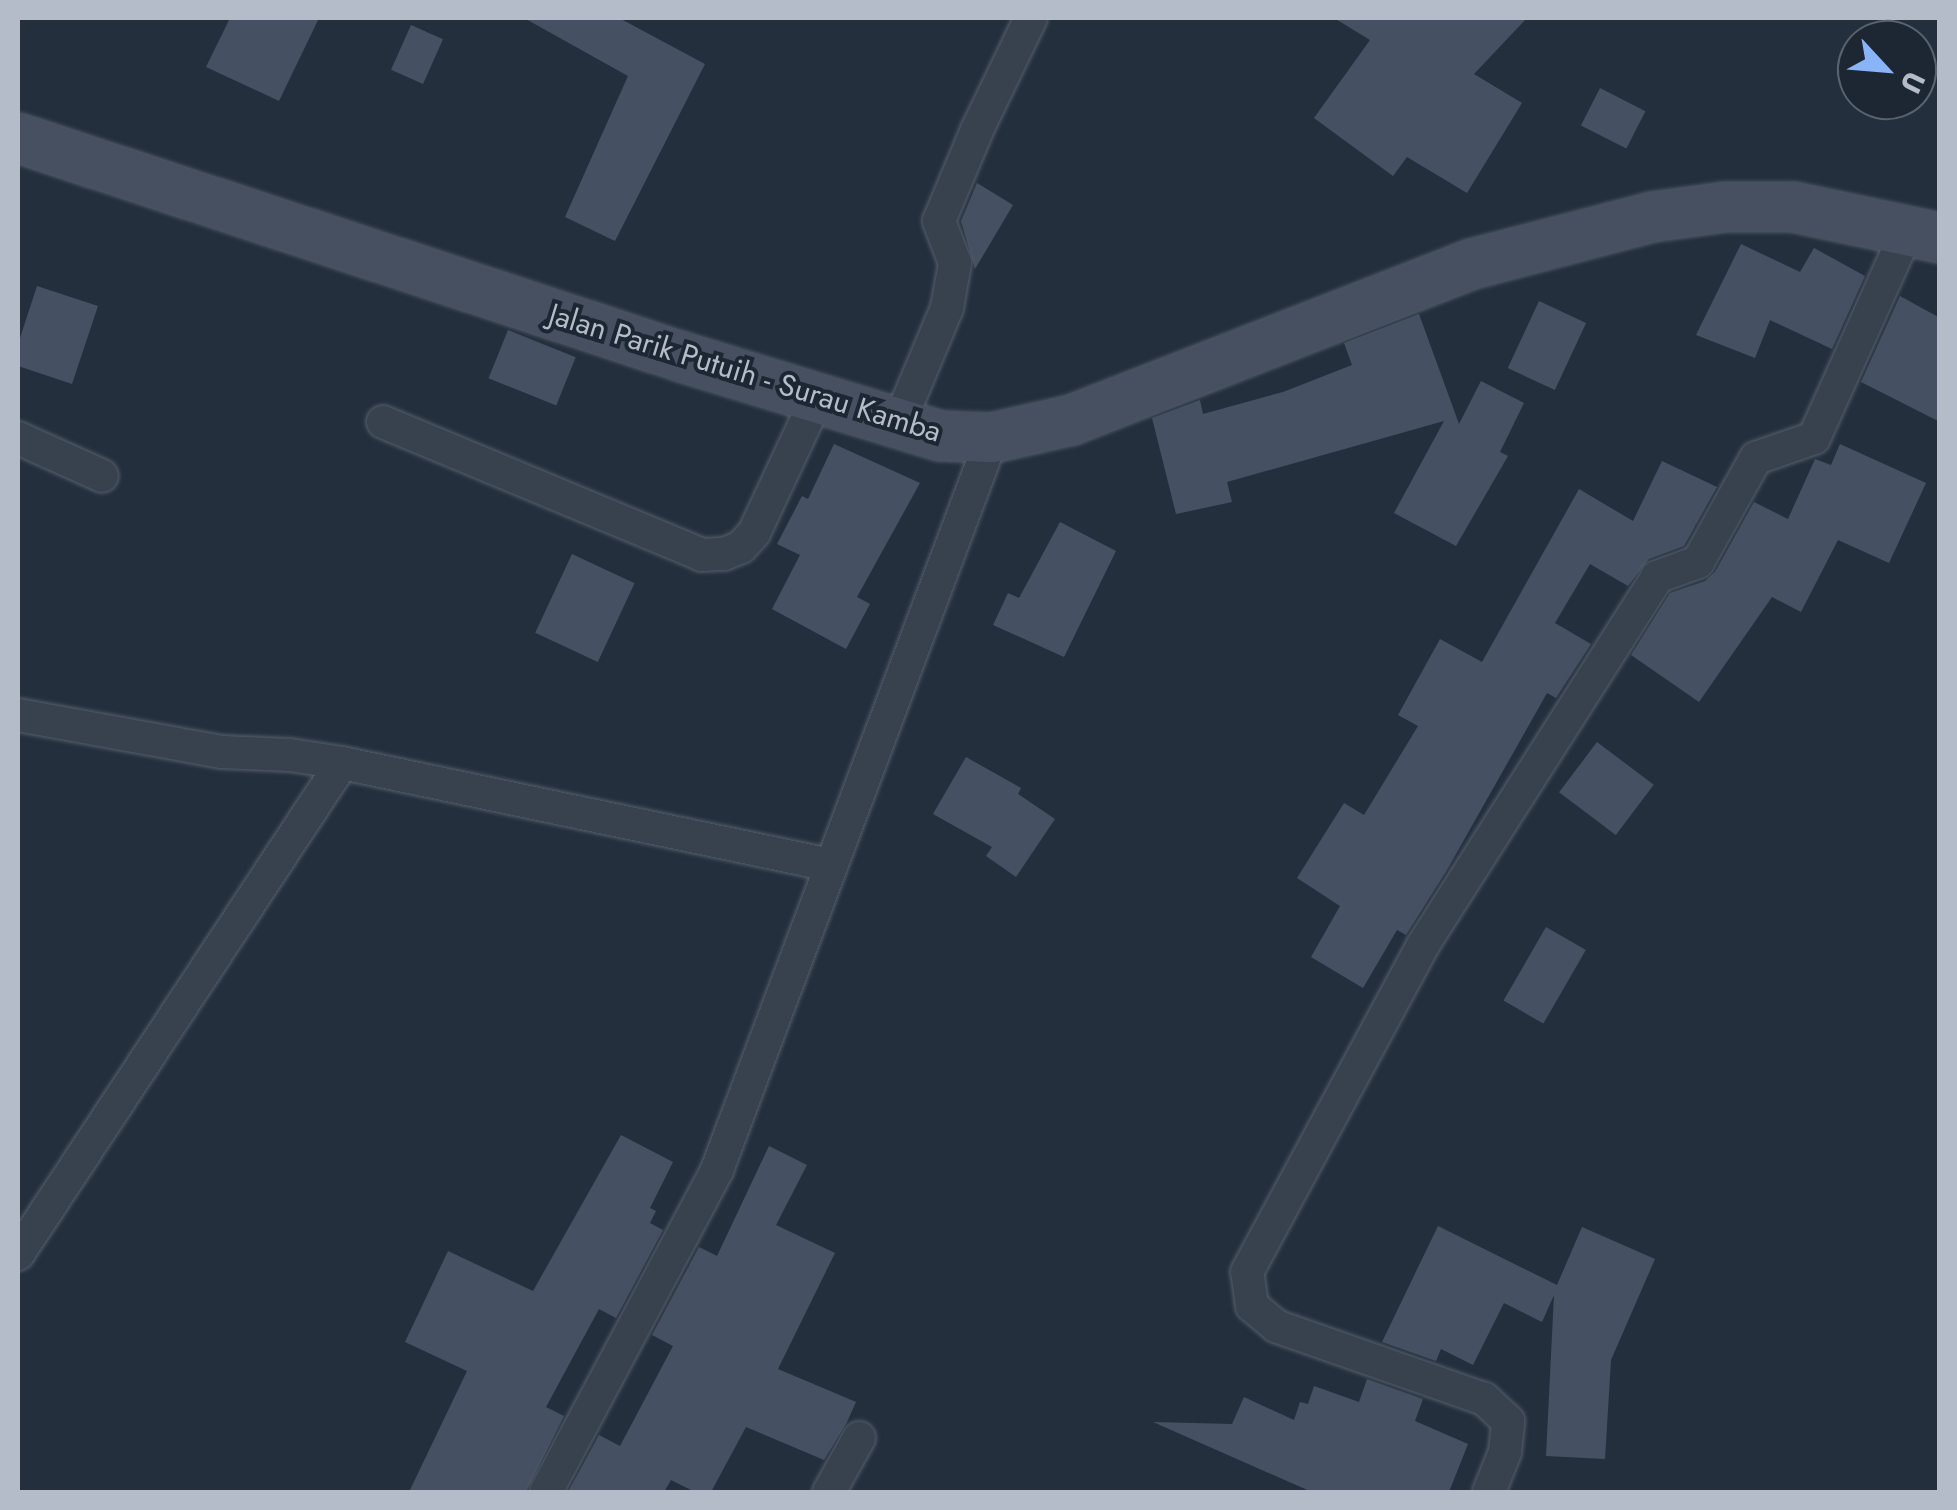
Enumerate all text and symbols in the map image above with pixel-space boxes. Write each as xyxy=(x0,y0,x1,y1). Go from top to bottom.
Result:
north arrow xyxy=(1837,20,1937,120)
text: U xyxy=(1890,65,1935,100)
street label: Jalan Parik Putuih - Surau Kamba xyxy=(544,296,946,450)

